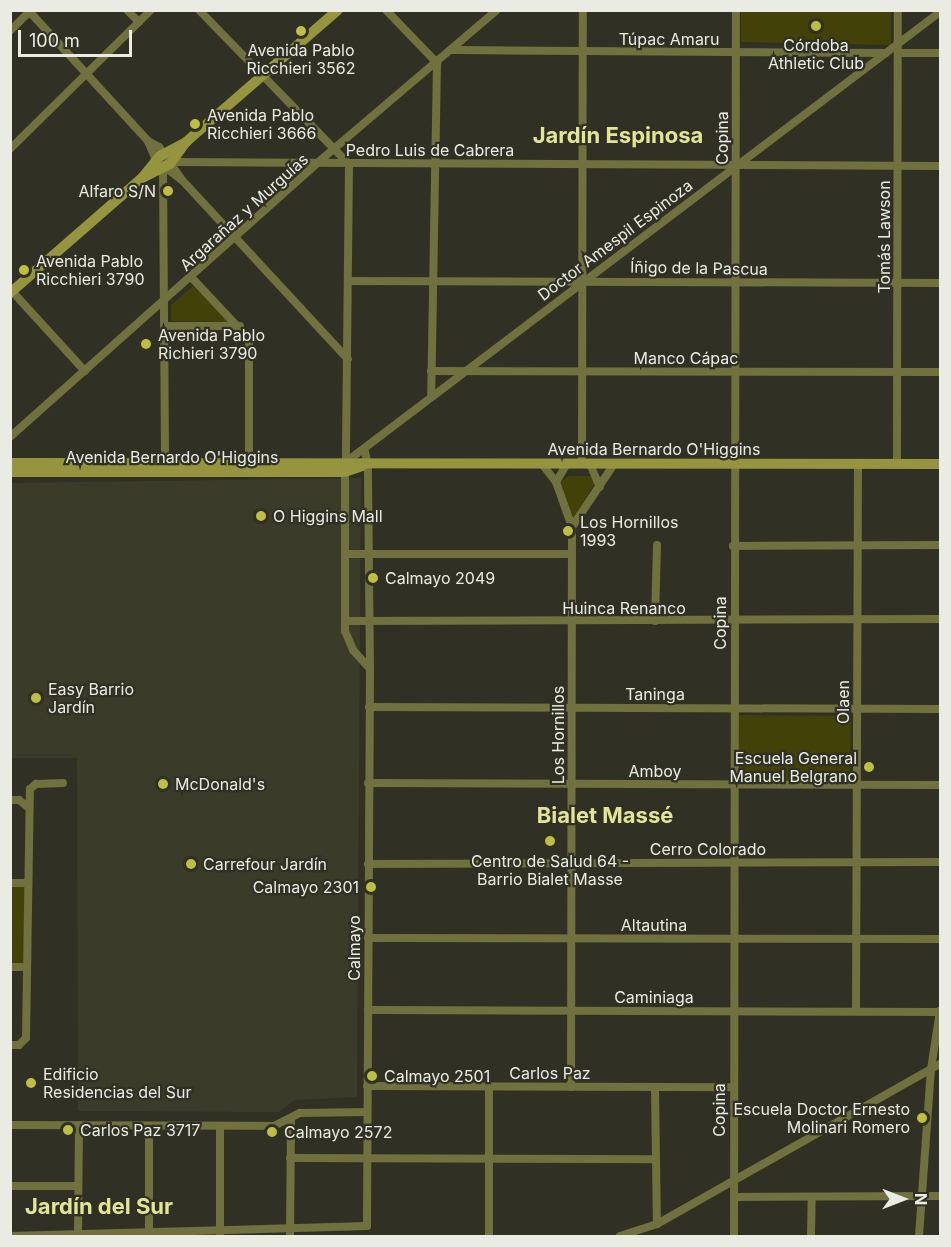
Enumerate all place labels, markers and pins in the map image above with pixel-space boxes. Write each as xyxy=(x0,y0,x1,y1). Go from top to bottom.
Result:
marker: Córdoba Athletic Club xyxy=(809,19,823,33)
marker: Avenida Pablo Ricchieri 3562 xyxy=(294,24,308,38)
place label: Córdoba Athletic Club xyxy=(768,35,864,73)
place label: Avenida Pablo Ricchieri 3562 xyxy=(246,40,356,78)
place label: Avenida Pablo Ricchieri 3666 xyxy=(207,105,316,143)
marker: Avenida Pablo Ricchieri 3666 xyxy=(188,117,202,131)
place label: Alfaro S/N xyxy=(78,181,156,201)
marker: Alfaro S/N xyxy=(161,184,175,198)
place label: Avenida Pablo Ricchieri 3790 xyxy=(36,251,145,289)
marker: Avenida Pablo Ricchieri 3790 xyxy=(17,263,31,277)
place label: Avenida Pablo Richieri 3790 xyxy=(158,325,265,363)
marker: Avenida Pablo Richieri 3790 xyxy=(139,337,153,351)
place label: O Higgins Mall xyxy=(273,506,383,526)
marker: O Higgins Mall xyxy=(254,509,268,523)
place label: Los Hornillos 1993 xyxy=(580,512,678,550)
marker: Los Hornillos 1993 xyxy=(561,524,575,538)
place label: Calmayo 2049 xyxy=(385,568,495,588)
marker: Calmayo 2049 xyxy=(366,571,380,585)
place label: Easy Barrio Jardín xyxy=(48,679,134,717)
marker: Easy Barrio Jardín xyxy=(29,691,43,705)
place label: Escuela General Manuel Belgrano xyxy=(729,748,857,786)
marker: Escuela General Manuel Belgrano xyxy=(862,760,876,774)
place label: McDonald's xyxy=(175,774,265,794)
marker: McDonald's xyxy=(156,777,170,791)
marker: Centro de Salud 64 - Barrio Bialet Masse xyxy=(541,832,559,850)
place label: Centro de Salud 64 - Barrio Bialet Masse xyxy=(471,851,629,889)
place label: Carrefour Jardín xyxy=(203,854,327,874)
marker: Carrefour Jardín xyxy=(184,857,198,871)
place label: Calmayo 2301 xyxy=(253,877,359,897)
marker: Calmayo 2301 xyxy=(364,880,378,894)
place label: Edificio Residencias del Sur xyxy=(43,1064,191,1102)
place label: Calmayo 2501 xyxy=(384,1066,490,1086)
marker: Calmayo 2501 xyxy=(365,1069,379,1083)
marker: Edificio Residencias del Sur xyxy=(24,1076,38,1090)
place label: Escuela Doctor Ernesto Molinari Romero xyxy=(733,1099,910,1137)
marker: Escuela Doctor Ernesto Molinari Romero xyxy=(915,1111,929,1125)
place label: Carlos Paz 3717 xyxy=(80,1120,200,1140)
place label: Calmayo 2572 xyxy=(284,1122,392,1142)
marker: Carlos Paz 3717 xyxy=(61,1123,75,1137)
marker: Calmayo 2572 xyxy=(265,1125,279,1139)

